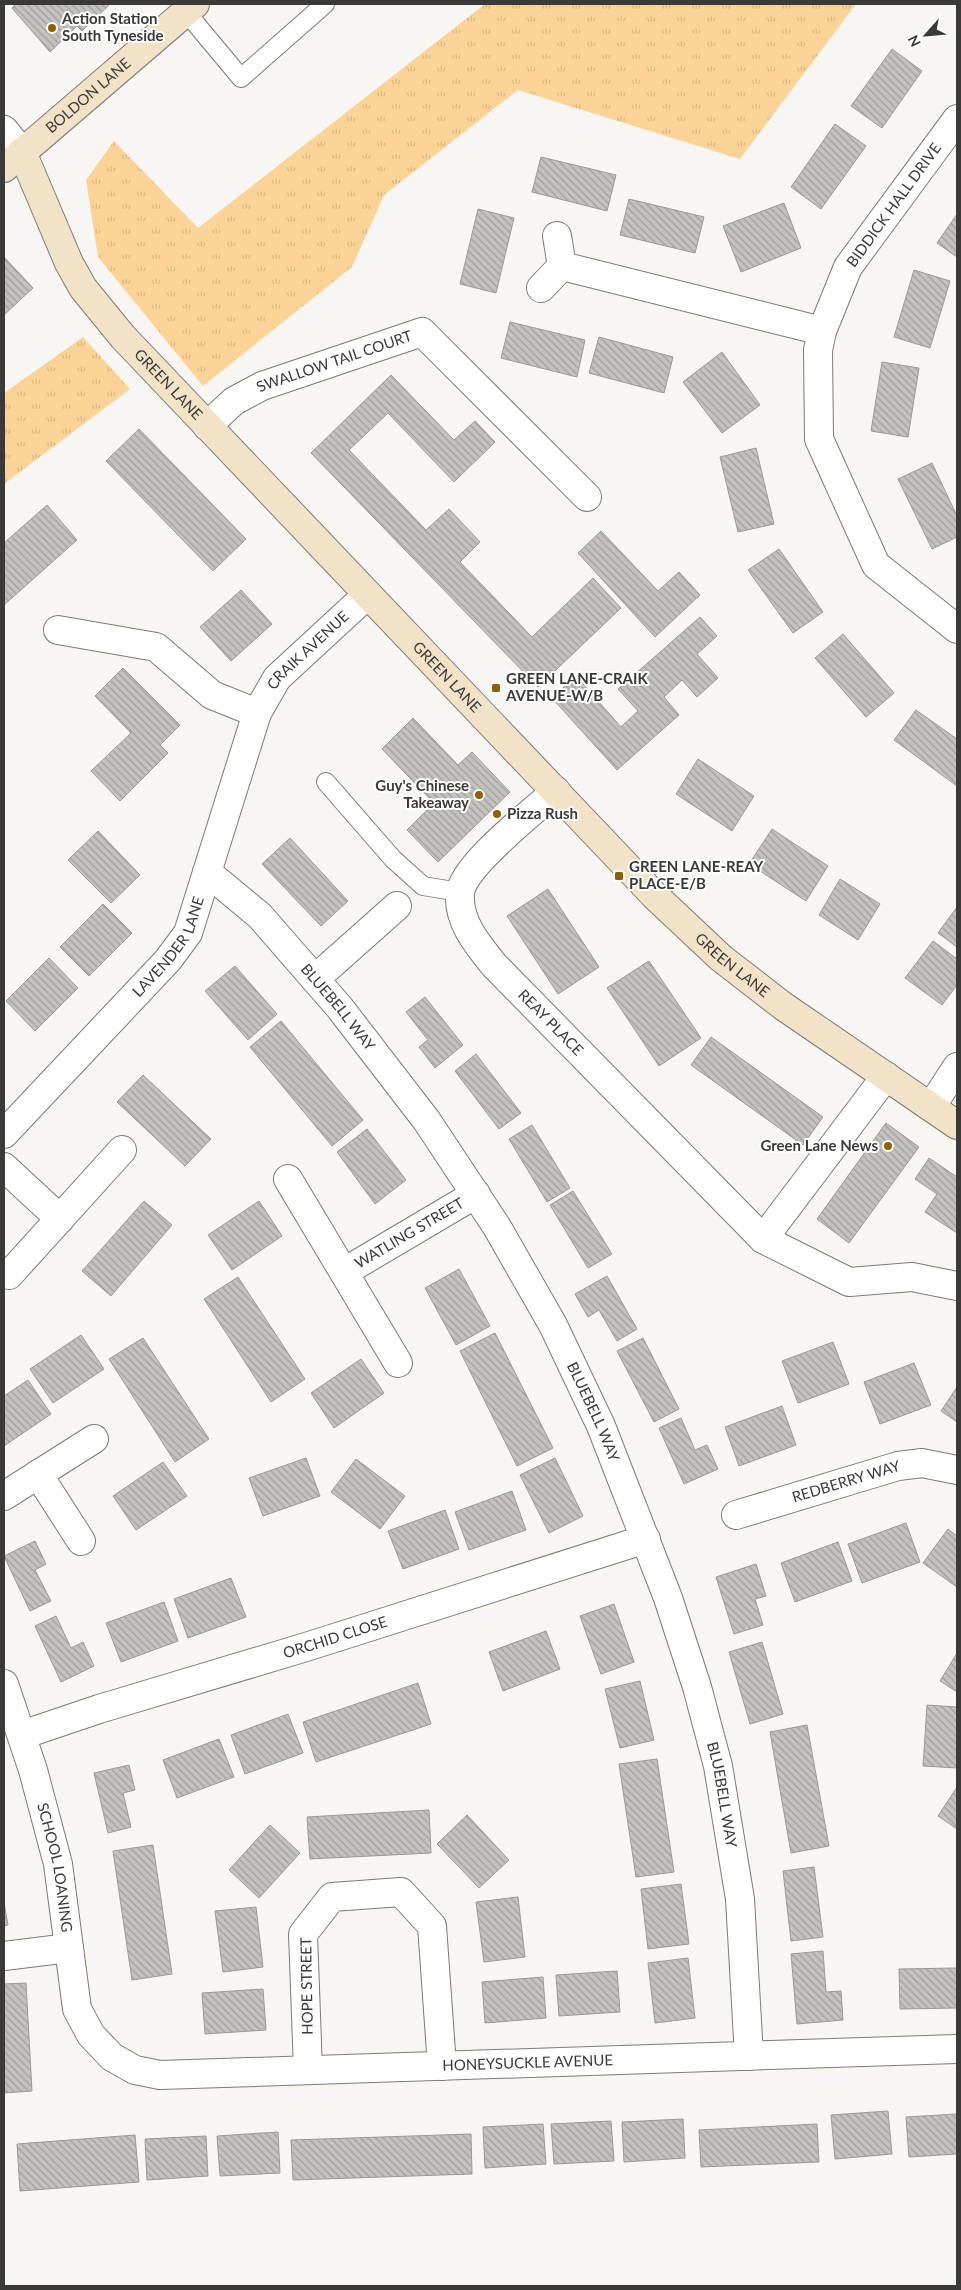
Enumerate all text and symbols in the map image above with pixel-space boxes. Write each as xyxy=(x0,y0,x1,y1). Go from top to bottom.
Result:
place label: Action Station South Tyneside xyxy=(61,9,164,44)
north arrow xyxy=(901,10,951,60)
marker: Action Station South Tyneside xyxy=(46,22,58,34)
text: N xyxy=(904,32,924,50)
street label: BOLDON LANE xyxy=(41,54,134,136)
street label: BIDDICK HALL DRIVE xyxy=(842,139,944,270)
street label: SWALLOW TAIL COURT xyxy=(253,326,414,395)
street label: GREEN LANE xyxy=(131,345,207,423)
street label: CRAIK AVENUE xyxy=(262,606,352,692)
street label: GREEN LANE xyxy=(410,637,485,716)
place label: GREEN LANE-CRAIK AVENUE-W/B xyxy=(505,669,648,704)
marker: GREEN LANE-CRAIK AVENUE-W/B xyxy=(490,682,502,694)
place label: Guy's Chinese Takeaway xyxy=(375,776,469,811)
marker: Guy's Chinese Takeaway xyxy=(473,789,485,801)
place label: Pizza Rush xyxy=(507,804,578,822)
marker: Pizza Rush xyxy=(491,808,503,820)
place label: GREEN LANE-REAY PLACE-E/B xyxy=(629,857,764,892)
marker: GREEN LANE-REAY PLACE-E/B xyxy=(613,870,625,882)
street label: LAVENDER LANE xyxy=(128,894,207,1000)
street label: GREEN LANE xyxy=(692,929,774,1000)
street label: BLUEBELL WAY xyxy=(298,960,380,1054)
street label: REAY PLACE xyxy=(515,985,587,1059)
place label: Green Lane News xyxy=(760,1136,878,1154)
marker: Green Lane News xyxy=(882,1140,894,1152)
street label: WATLING STREET xyxy=(351,1193,467,1272)
street label: BLUEBELL WAY xyxy=(564,1359,624,1464)
street label: REDBERRY WAY xyxy=(790,1456,903,1506)
street label: ORCHID CLOSE xyxy=(281,1612,389,1661)
street label: BLUEBELL WAY xyxy=(704,1740,741,1849)
street label: SCHOOL LOANING xyxy=(34,1801,77,1933)
street label: HOPE STREET xyxy=(296,1937,316,2035)
street label: HONEYSUCKLE AVENUE xyxy=(442,2050,613,2074)

